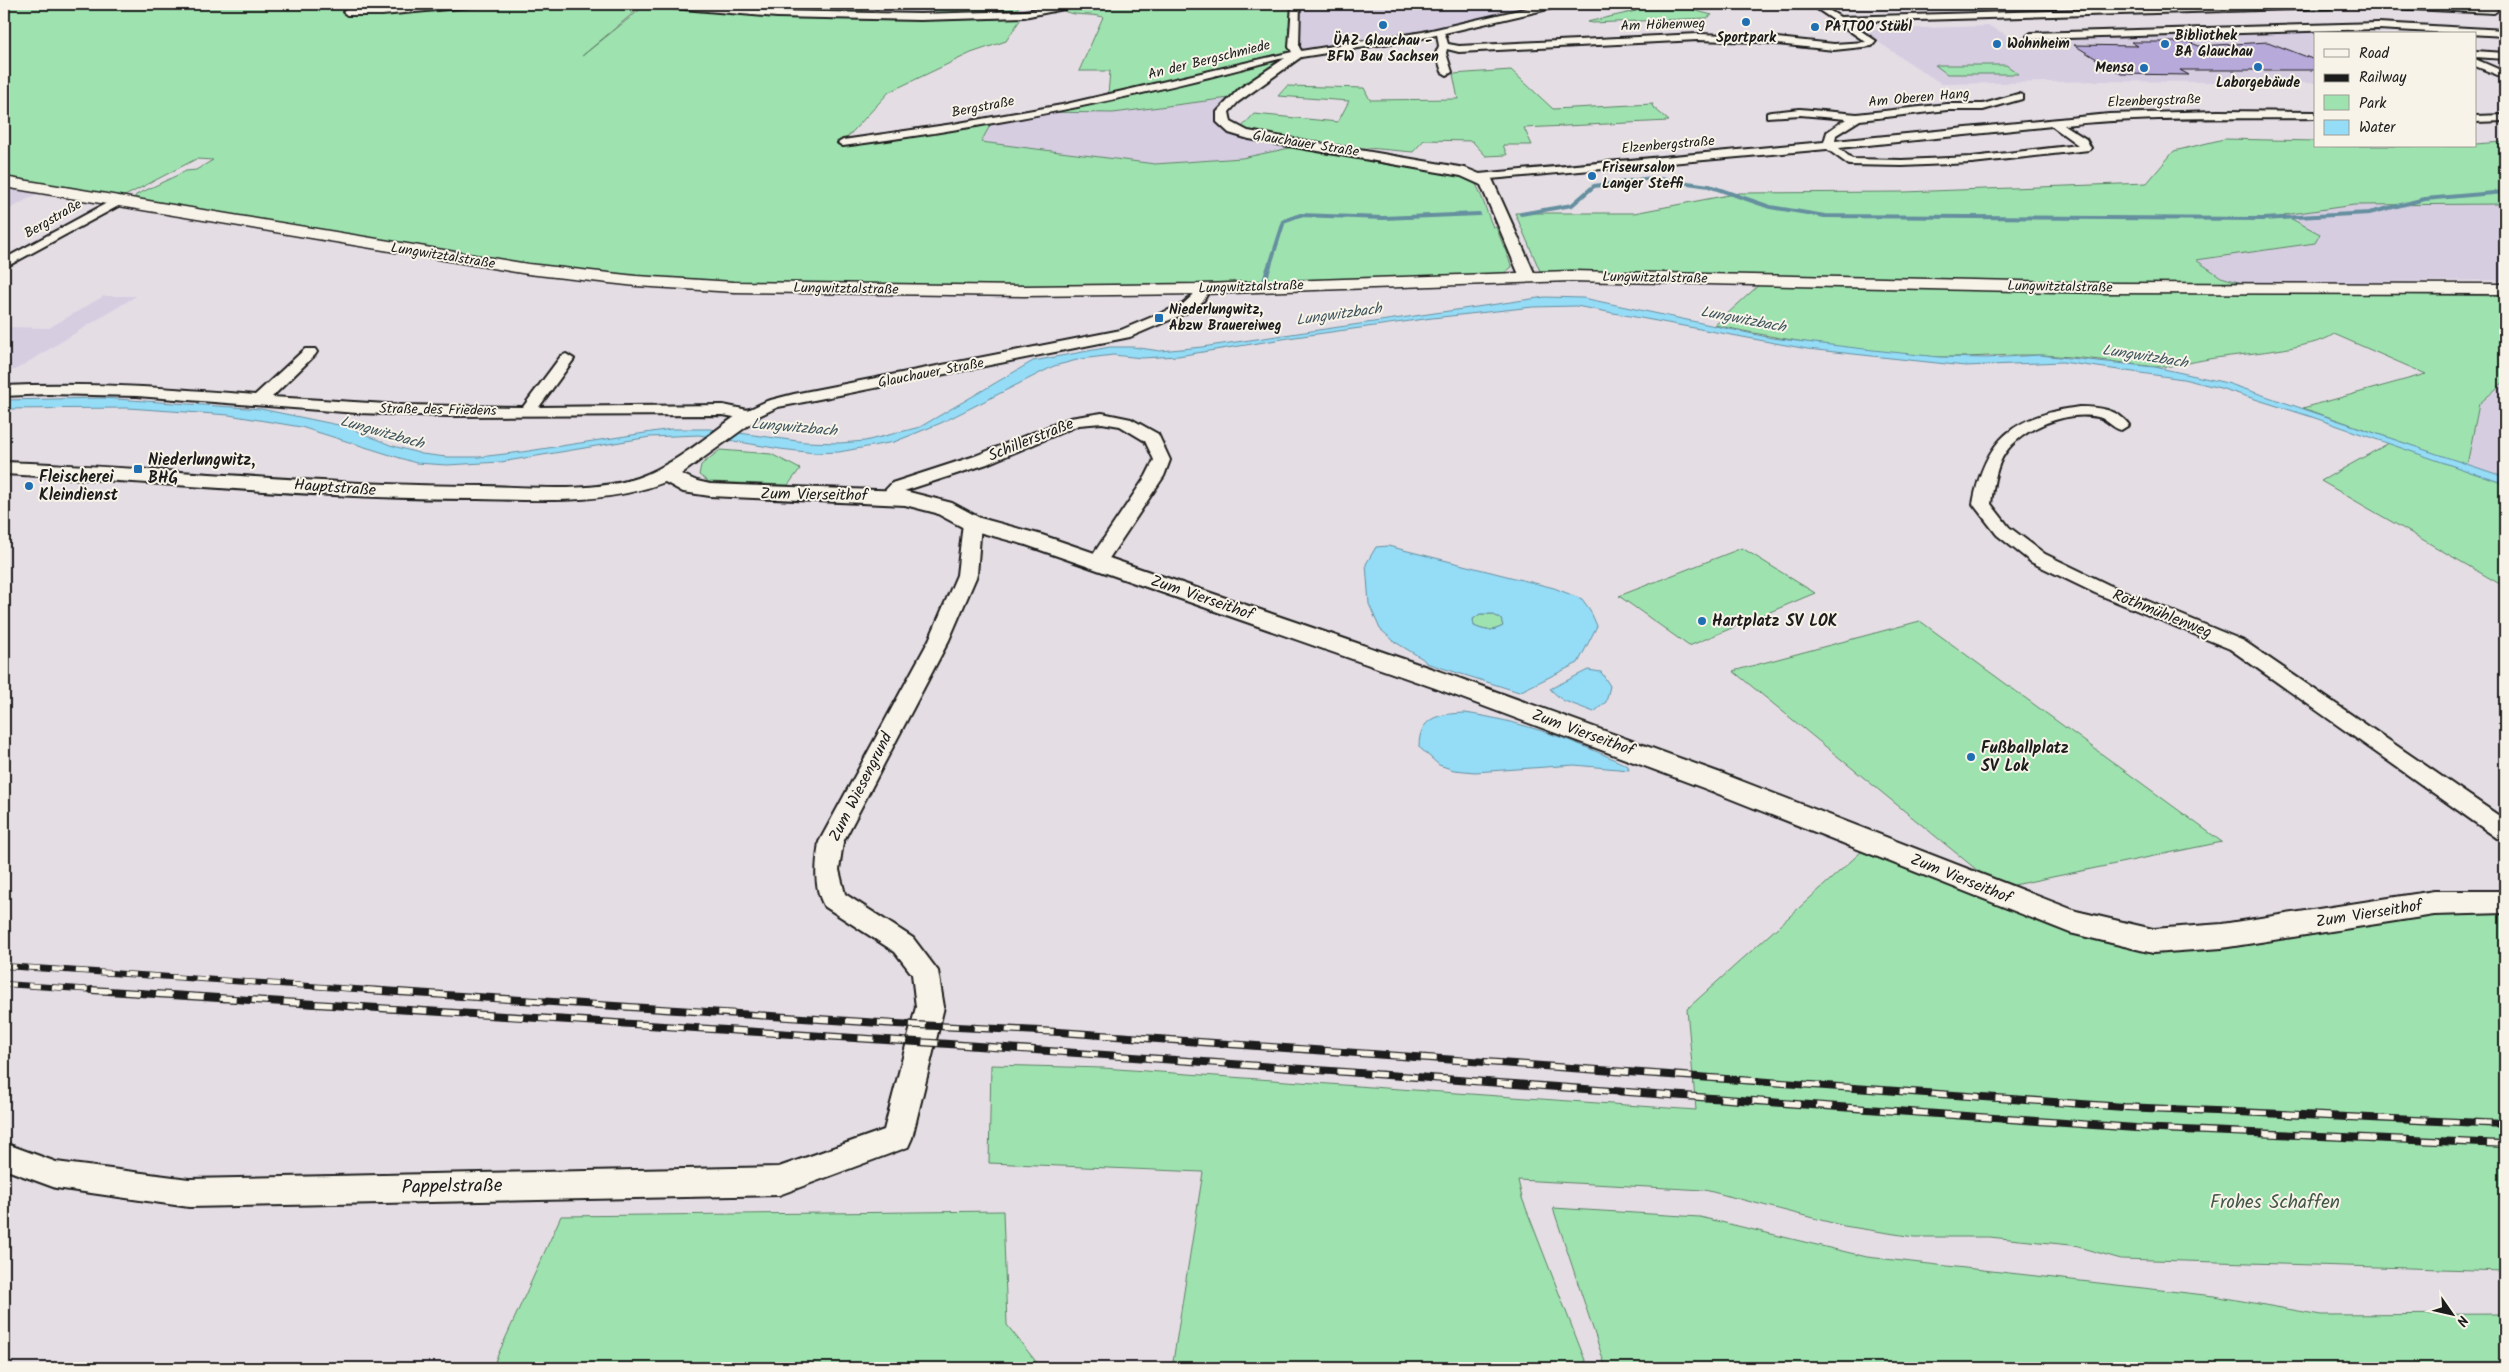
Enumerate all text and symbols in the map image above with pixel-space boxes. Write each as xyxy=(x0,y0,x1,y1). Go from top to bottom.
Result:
street label: Am Höhenweg xyxy=(1620,13,1706,37)
marker: Sportpark xyxy=(1740,16,1752,28)
place label: PATTOO Stübl xyxy=(1825,16,1912,38)
marker: ÜAZ Glauchau - BFW Bau Sachsen xyxy=(1377,19,1389,31)
marker: PATTOO Stübl xyxy=(1809,21,1821,33)
place label: Bibliothek BA Glauchau xyxy=(2175,25,2253,63)
place label: Sportpark xyxy=(1716,27,1777,49)
place label: ÜAZ Glauchau - BFW Bau Sachsen xyxy=(1327,30,1439,68)
legend xyxy=(2314,32,2476,148)
place label: Wohnheim xyxy=(2007,33,2070,55)
street label: An der Bergschmiede xyxy=(1146,34,1273,86)
marker: Wohnheim xyxy=(1991,38,2003,50)
marker: Bibliothek BA Glauchau xyxy=(2159,38,2171,50)
text: Road xyxy=(2359,42,2390,66)
place label: Mensa xyxy=(2095,57,2134,79)
marker: Laborgebäude xyxy=(2252,61,2264,73)
marker: Mensa xyxy=(2138,62,2150,74)
text: Railway xyxy=(2359,66,2407,90)
place label: Laborgebäude xyxy=(2216,72,2300,94)
street label: Am Oberen Hang xyxy=(1867,83,1971,113)
street label: Elzenbergstraße xyxy=(2107,88,2202,114)
street label: Bergstraße xyxy=(950,90,1017,124)
text: Park xyxy=(2359,92,2387,116)
text: Water xyxy=(2359,116,2396,140)
street label: Glauchauer Straße xyxy=(1251,125,1361,163)
street label: Elzenbergstraße xyxy=(1620,130,1716,160)
place label: Friseursalon Langer Steffi xyxy=(1602,157,1684,195)
marker: Friseursalon Langer Steffi xyxy=(1586,170,1598,182)
street label: Bergstraße xyxy=(20,193,87,244)
street label: Lungwitztalstraße xyxy=(389,237,497,275)
street label: Lungwitztalstraße xyxy=(1602,266,1709,290)
street label: Lungwitztalstraße xyxy=(1198,274,1305,300)
street label: Lungwitztalstraße xyxy=(2007,275,2114,299)
street label: Lungwitztalstraße xyxy=(793,277,900,301)
water label: Lungwitzbach xyxy=(1295,297,1385,333)
place label: Niederlungwitz, Abzw Brauereiweg xyxy=(1169,299,1282,337)
water label: Lungwitzbach xyxy=(1698,300,1790,340)
marker: Niederlungwitz, Abzw Brauereiweg xyxy=(1153,312,1165,324)
water label: Lungwitzbach xyxy=(2101,338,2191,376)
street label: Glauchauer Straße xyxy=(876,352,986,394)
street label: Straße des Friedens xyxy=(379,398,497,422)
water label: Lungwitzbach xyxy=(337,410,429,457)
street label: Schillerstraße xyxy=(984,411,1078,469)
water label: Lungwitzbach xyxy=(750,412,840,444)
place label: Niederlungwitz, BHG xyxy=(148,448,256,491)
marker: Niederlungwitz, BHG xyxy=(132,463,144,475)
place label: Fleischerei Kleindienst xyxy=(39,465,119,508)
street label: Hauptstraße xyxy=(293,473,377,503)
marker: Fleischerei Kleindienst xyxy=(23,480,35,492)
street label: Zum Vierseithof xyxy=(760,482,870,508)
street label: Zum Vierseithof xyxy=(1147,569,1259,628)
street label: Rothmühlenweg xyxy=(2108,583,2216,645)
place label: Hartplatz SV LOK xyxy=(1712,609,1838,634)
marker: Hartplatz SV LOK xyxy=(1696,615,1708,627)
street label: Zum Vierseithof xyxy=(1528,703,1640,764)
street label: Zum Wiesengrund xyxy=(823,727,900,846)
place label: Fußballplatz SV Lok xyxy=(1981,736,2069,779)
marker: Fußballplatz SV Lok xyxy=(1965,751,1977,763)
street label: Zum Vierseithof xyxy=(1907,847,2017,911)
street label: Zum Vierseithof xyxy=(2314,893,2426,935)
street label: Pappelstraße xyxy=(401,1171,503,1203)
park label: Frohes Schaffen xyxy=(2210,1188,2340,1218)
north arrow xyxy=(2426,1290,2476,1340)
text: N xyxy=(2450,1311,2474,1331)

